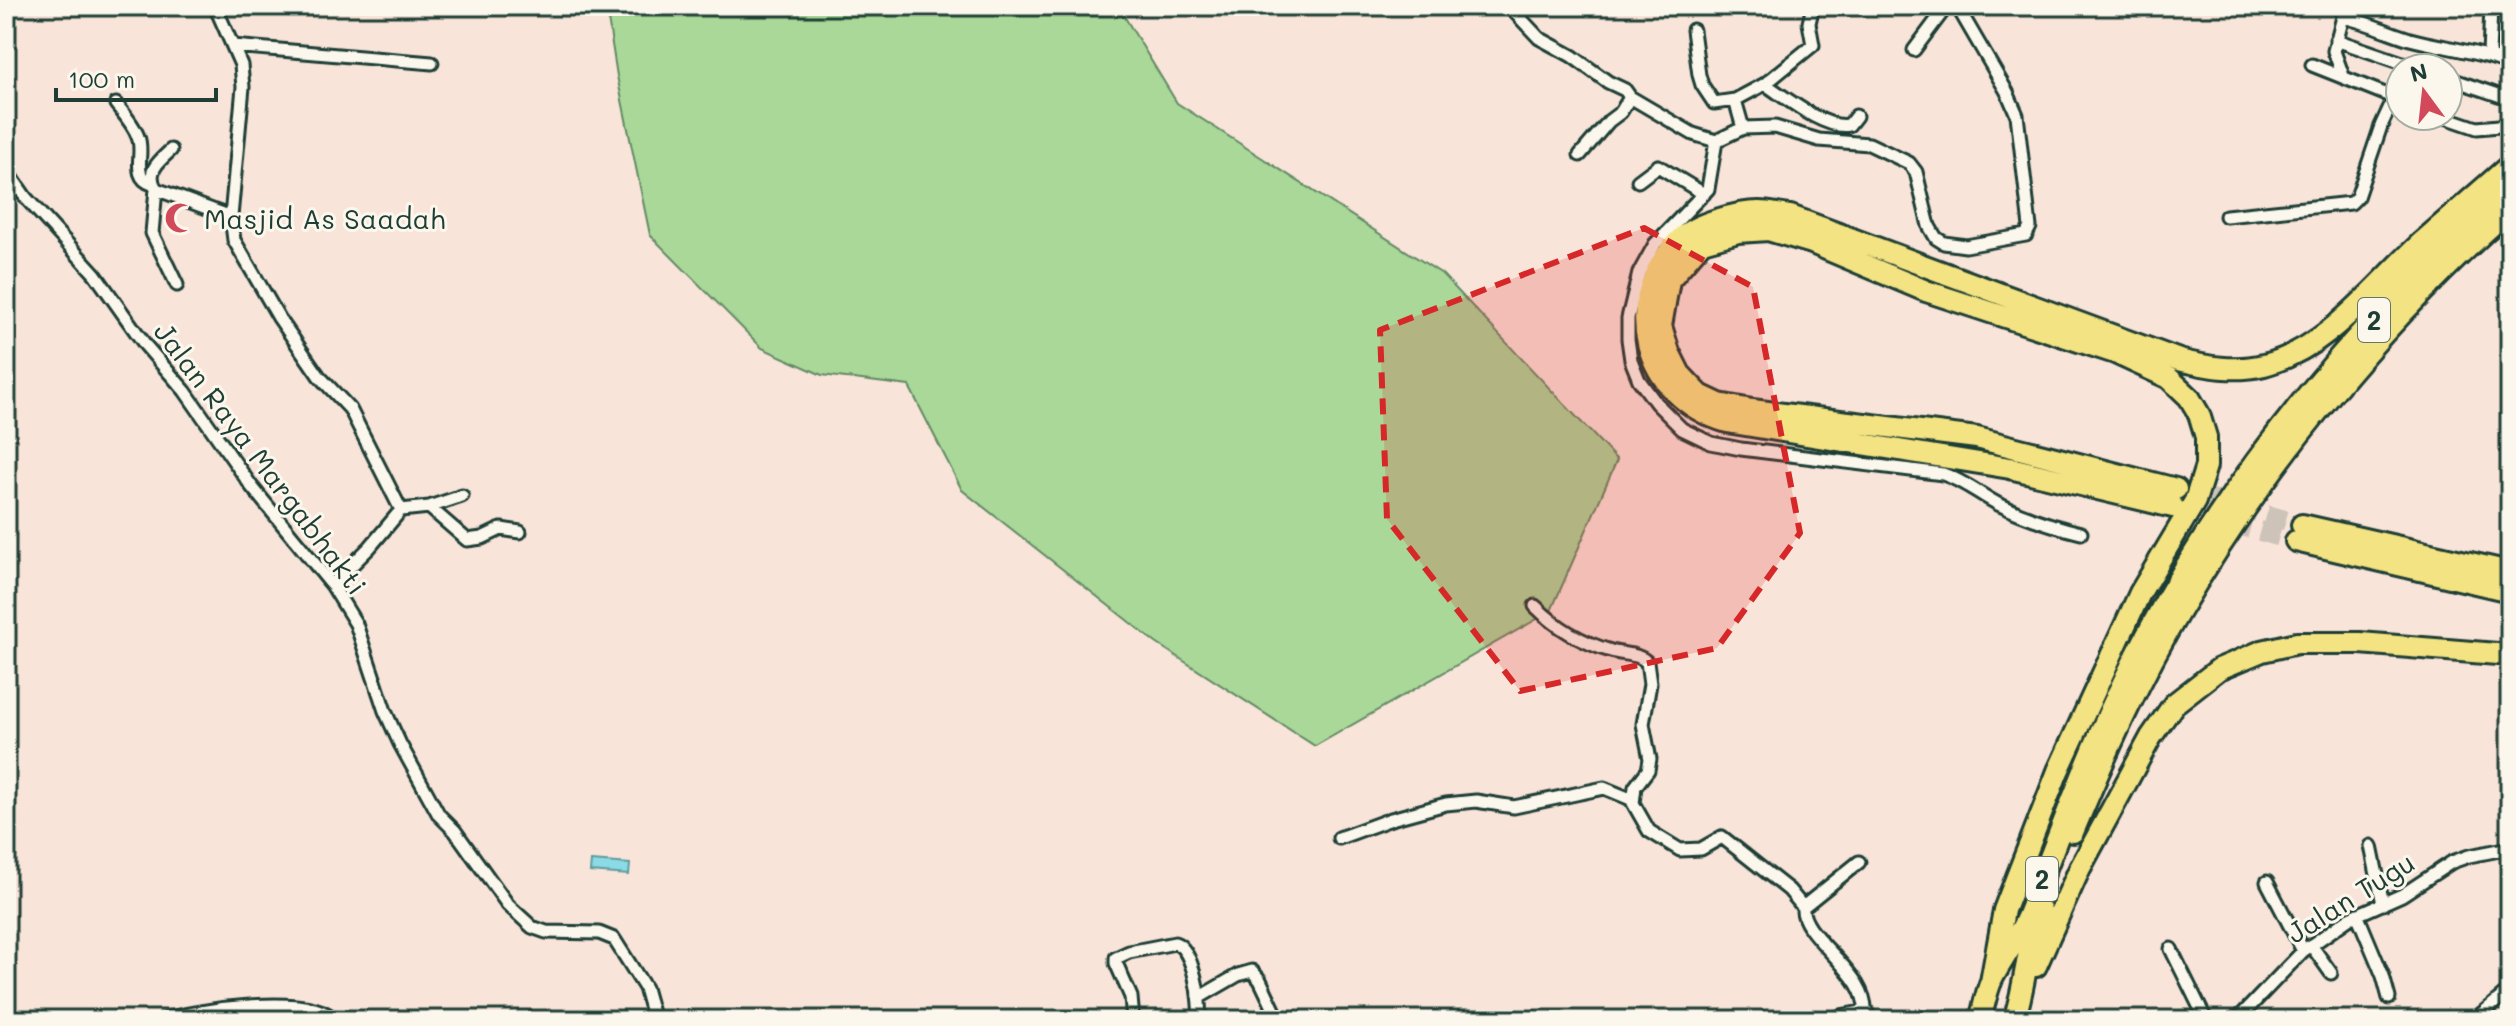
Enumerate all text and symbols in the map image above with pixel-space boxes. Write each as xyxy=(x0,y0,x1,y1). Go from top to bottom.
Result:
scale bar xyxy=(56,52,216,102)
north arrow xyxy=(2384,52,2464,132)
text: N xyxy=(2407,56,2431,88)
text: 100 m xyxy=(68,63,135,94)
place label: Masjid As Saadah xyxy=(204,200,446,236)
mosque icon: Masjid As Saadah xyxy=(163,201,197,235)
road number: 2 xyxy=(2358,298,2390,342)
street label: Jalan Raya Margabhakti xyxy=(147,314,375,602)
street label: Jalan Tugu xyxy=(2279,844,2421,950)
road number: 2 xyxy=(2026,857,2058,901)

